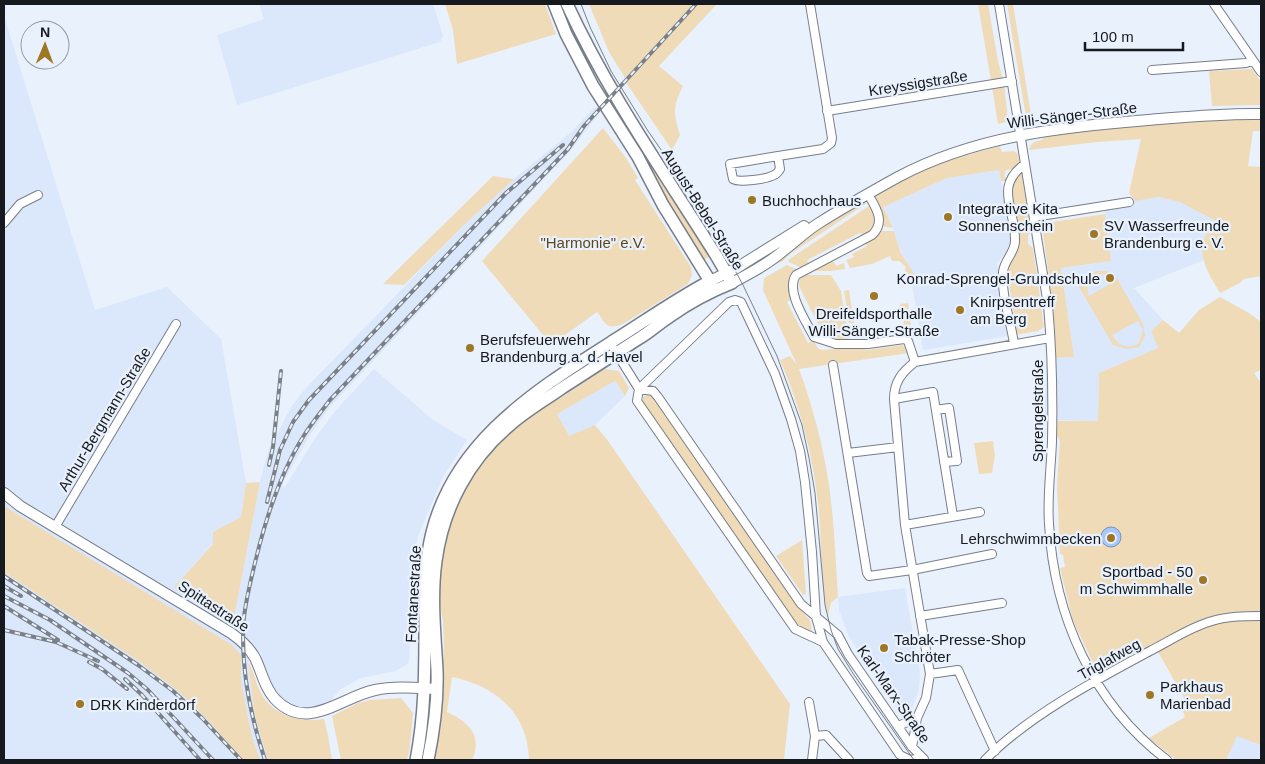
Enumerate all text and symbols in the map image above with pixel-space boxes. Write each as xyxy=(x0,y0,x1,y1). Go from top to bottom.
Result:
north arrow xyxy=(20,20,70,70)
scale bar xyxy=(1085,20,1182,52)
text: N xyxy=(40,24,50,40)
text: 100 m xyxy=(1092,28,1134,45)
street label: Kreyssigstraße xyxy=(867,67,969,99)
street label: Willi-Sänger-Straße xyxy=(1006,99,1138,131)
street label: August-Bebel-Straße xyxy=(659,145,747,273)
place label: Buchhochhaus xyxy=(762,192,861,209)
marker: Buchhochhaus xyxy=(746,194,758,206)
place label: Integrative Kita Sonnenschein xyxy=(958,200,1059,234)
marker: Integrative Kita Sonnenschein xyxy=(942,211,954,223)
place label: SV Wasserfreunde Brandenburg e. V. xyxy=(1104,217,1229,251)
marker: SV Wasserfreunde Brandenburg e. V. xyxy=(1088,228,1100,240)
park label: "Harmonie" e.V. xyxy=(540,234,646,251)
place label: Konrad-Sprengel-Grundschule xyxy=(897,270,1100,287)
marker: Konrad-Sprengel-Grundschule xyxy=(1104,272,1116,284)
marker: Dreifeldsporthalle Willi-Sänger-Straße xyxy=(868,290,880,302)
place label: Knirpsentreff am Berg xyxy=(970,293,1056,327)
marker: Knirpsentreff am Berg xyxy=(954,304,966,316)
place label: Dreifeldsporthalle Willi-Sänger-Straße xyxy=(809,305,939,339)
place label: Berufsfeuerwehr Brandenburg a. d. Havel xyxy=(480,331,643,365)
marker: Berufsfeuerwehr Brandenburg a. d. Havel xyxy=(464,342,476,354)
street label: Arthur-Bergmann-Straße xyxy=(54,344,154,494)
street label: Sprengelstraße xyxy=(1029,360,1046,462)
place label: Lehrschwimmbecken xyxy=(960,530,1101,547)
marker: Lehrschwimmbecken xyxy=(1105,532,1117,544)
street label: Fontanestraße xyxy=(402,545,424,643)
place label: Sportbad - 50 m Schwimmhalle xyxy=(1080,563,1193,597)
marker: Sportbad - 50 m Schwimmhalle xyxy=(1197,574,1209,586)
street label: Spittastraße xyxy=(175,577,253,635)
place label: Tabak-Presse-Shop Schröter xyxy=(894,631,1026,665)
street label: Triglafweg xyxy=(1075,635,1143,683)
street label: Karl-Marx-Straße xyxy=(854,642,934,746)
marker: Tabak-Presse-Shop Schröter xyxy=(878,642,890,654)
place label: Parkhaus Marienbad xyxy=(1160,678,1231,712)
marker: Parkhaus Marienbad xyxy=(1144,689,1156,701)
place label: DRK Kinderdorf xyxy=(90,696,196,713)
marker: DRK Kinderdorf xyxy=(74,698,86,710)

